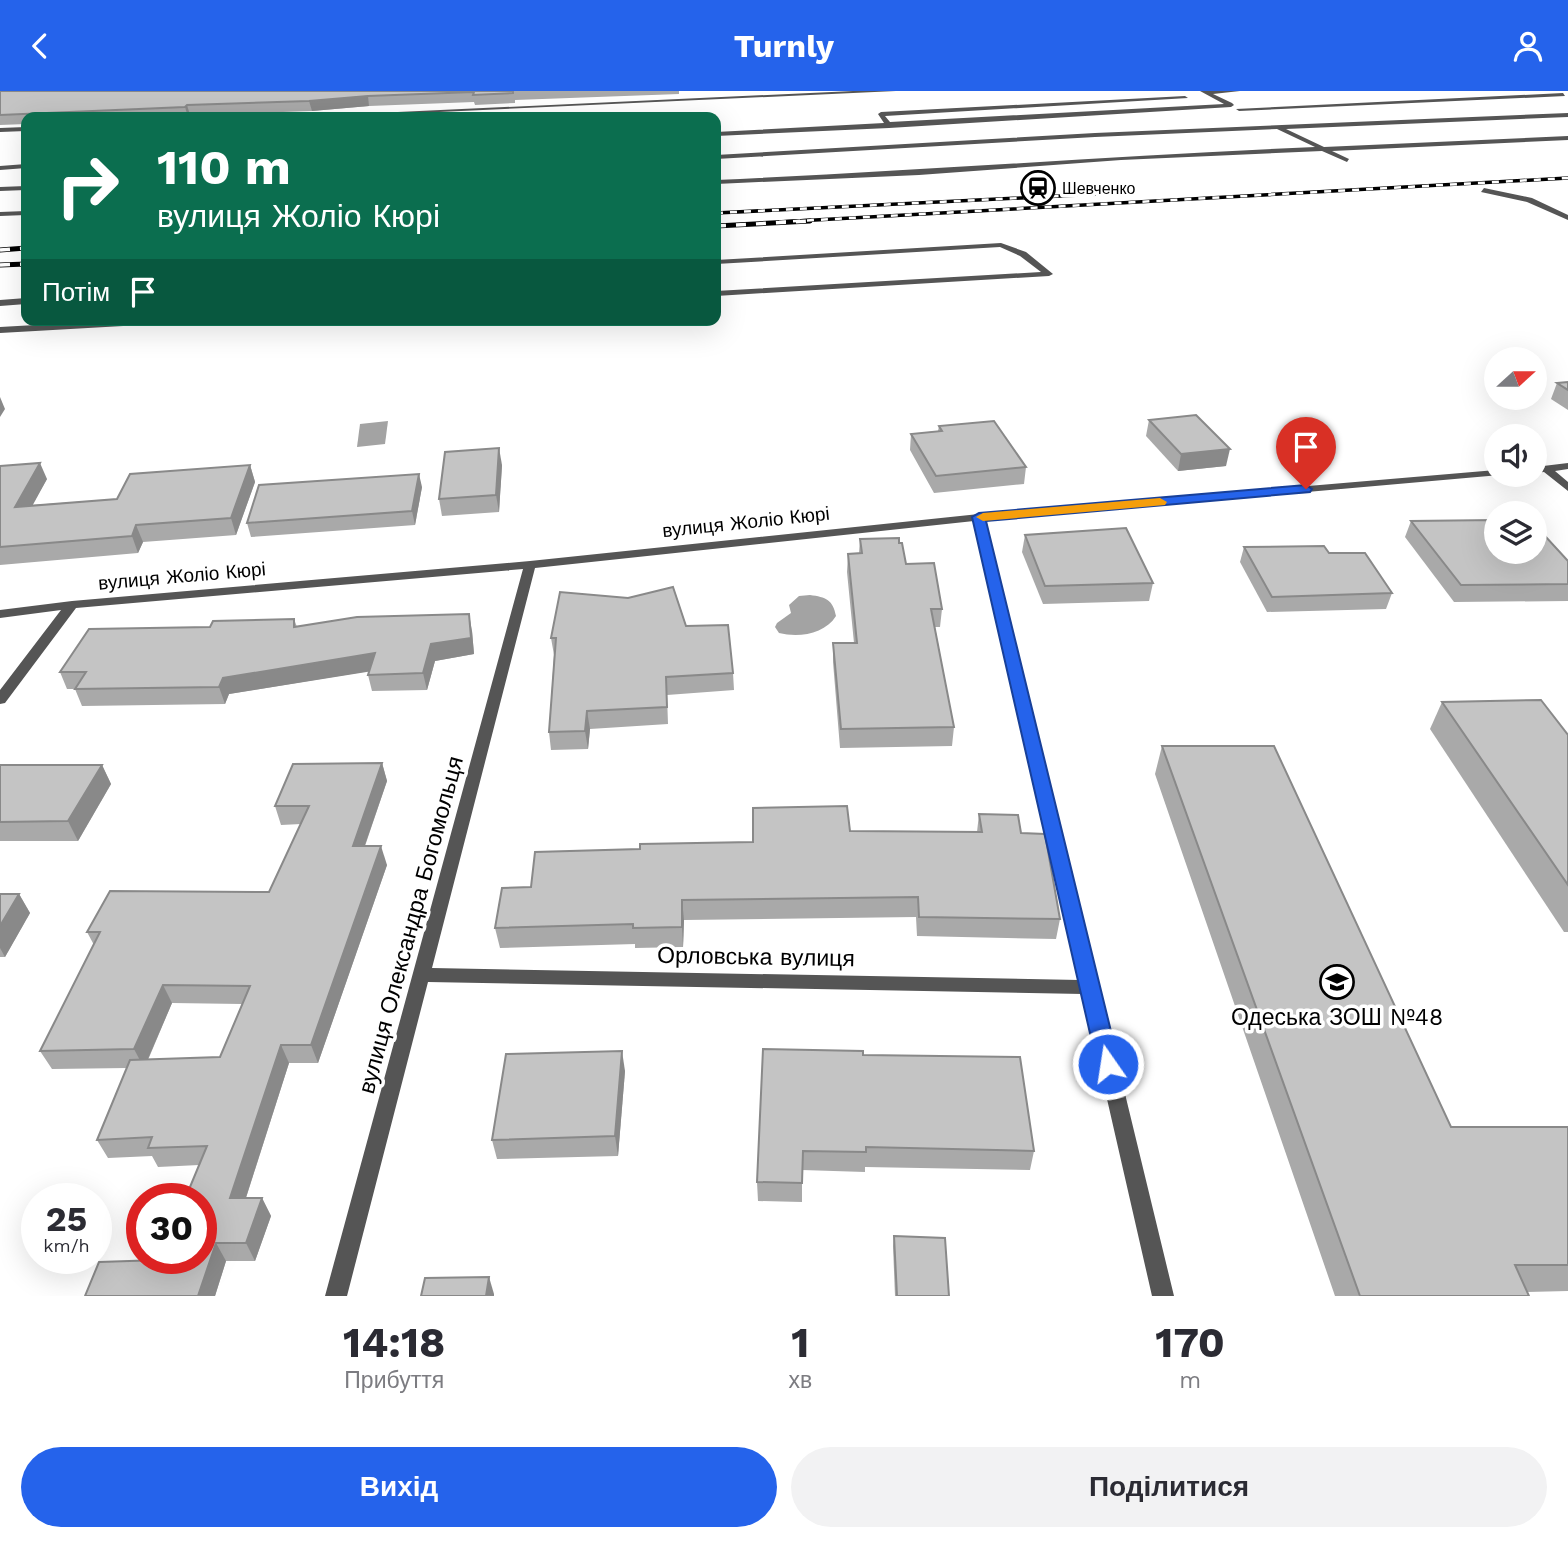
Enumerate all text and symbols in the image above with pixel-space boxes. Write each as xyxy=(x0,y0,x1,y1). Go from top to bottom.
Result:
icon: back xyxy=(21,27,59,65)
text: Turnly xyxy=(734,27,834,65)
icon: person xyxy=(1509,27,1547,65)
text: 110 m xyxy=(157,138,291,196)
icon: right xyxy=(42,140,133,231)
station icon: Шевченко xyxy=(1019,169,1057,207)
place label: Шевченко xyxy=(1062,179,1136,198)
text: вулиця Жоліо Кюрі xyxy=(157,197,440,235)
icon: arrive xyxy=(124,273,162,311)
text: Потім xyxy=(42,277,110,307)
north arrow xyxy=(1484,347,1547,409)
map controls xyxy=(1484,347,1547,564)
pin xyxy=(1276,417,1336,489)
button: sound xyxy=(1484,424,1547,487)
icon: arrive xyxy=(1287,428,1325,466)
button: layers xyxy=(1484,501,1547,564)
street label: вулиця Жоліо Кюрі xyxy=(661,502,831,542)
street label: вулиця Жоліо Кюрі xyxy=(97,557,267,595)
street label: вулиця Олександра Богомольця xyxy=(353,753,469,1097)
street label: Орловська вулиця xyxy=(657,942,855,972)
school or university icon: Одеська ЗОШ №48 xyxy=(1318,963,1356,1001)
place label: Одеська ЗОШ №48 xyxy=(1231,1004,1443,1031)
position arrow xyxy=(1071,1027,1145,1101)
speed limit sign: 30 xyxy=(126,1183,217,1274)
text: 25 xyxy=(46,1198,87,1240)
text: km/h xyxy=(43,1235,90,1256)
text: 14:18 xyxy=(343,1318,445,1367)
text: 1 xyxy=(791,1318,809,1367)
text: 170 xyxy=(1155,1318,1225,1367)
text: Прибуття xyxy=(344,1367,444,1394)
text: хв xyxy=(789,1367,812,1394)
text: m xyxy=(1179,1367,1201,1394)
button: Вихід xyxy=(21,1447,777,1527)
button: Поділитися xyxy=(791,1447,1547,1527)

